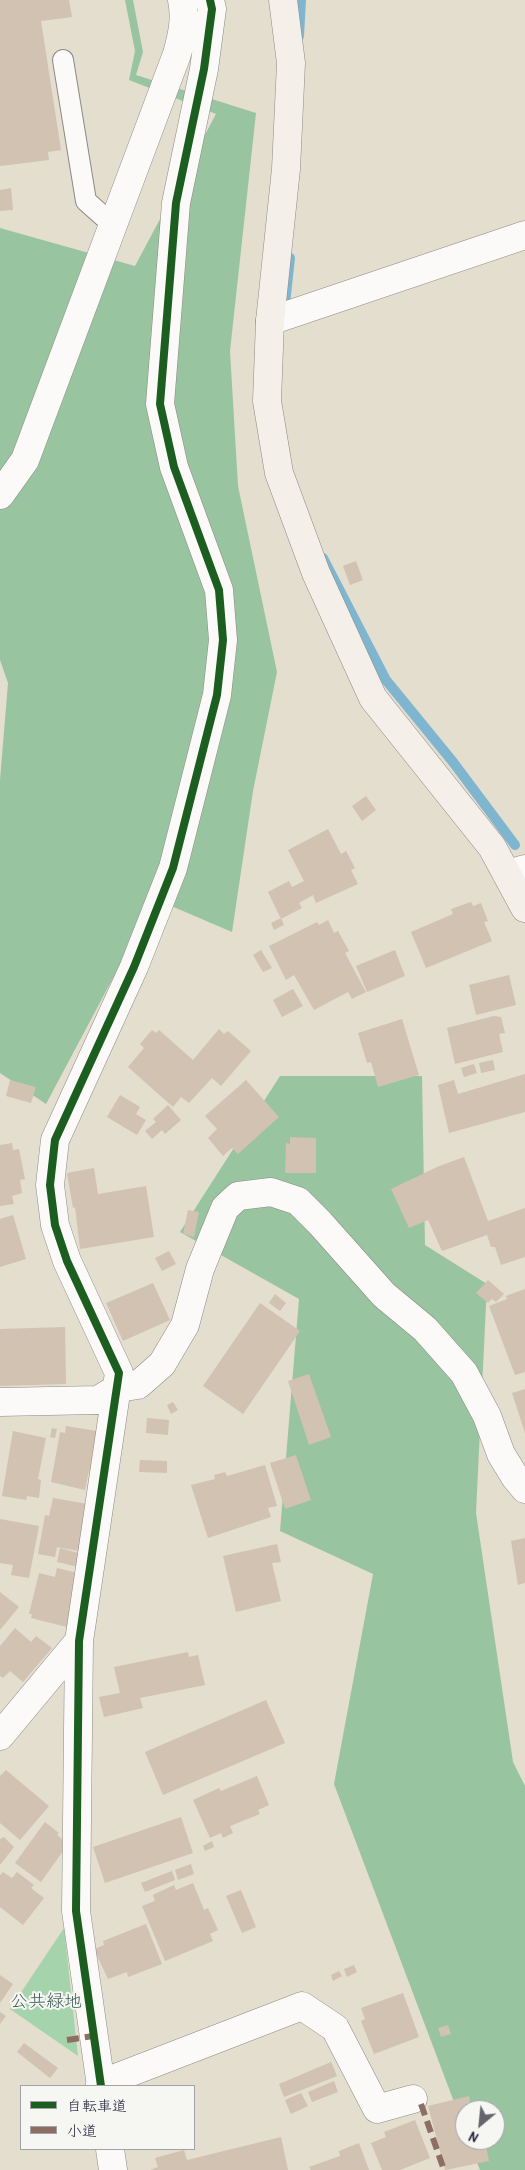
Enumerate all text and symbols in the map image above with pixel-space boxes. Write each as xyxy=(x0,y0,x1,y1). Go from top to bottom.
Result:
park label: 公共緑地 xyxy=(10,1991,82,2013)
legend xyxy=(20,2085,195,2150)
text: 自転車道 xyxy=(67,2095,127,2116)
north arrow xyxy=(455,2100,505,2150)
text: 小道 xyxy=(67,2120,97,2141)
text: N xyxy=(465,2128,481,2148)

